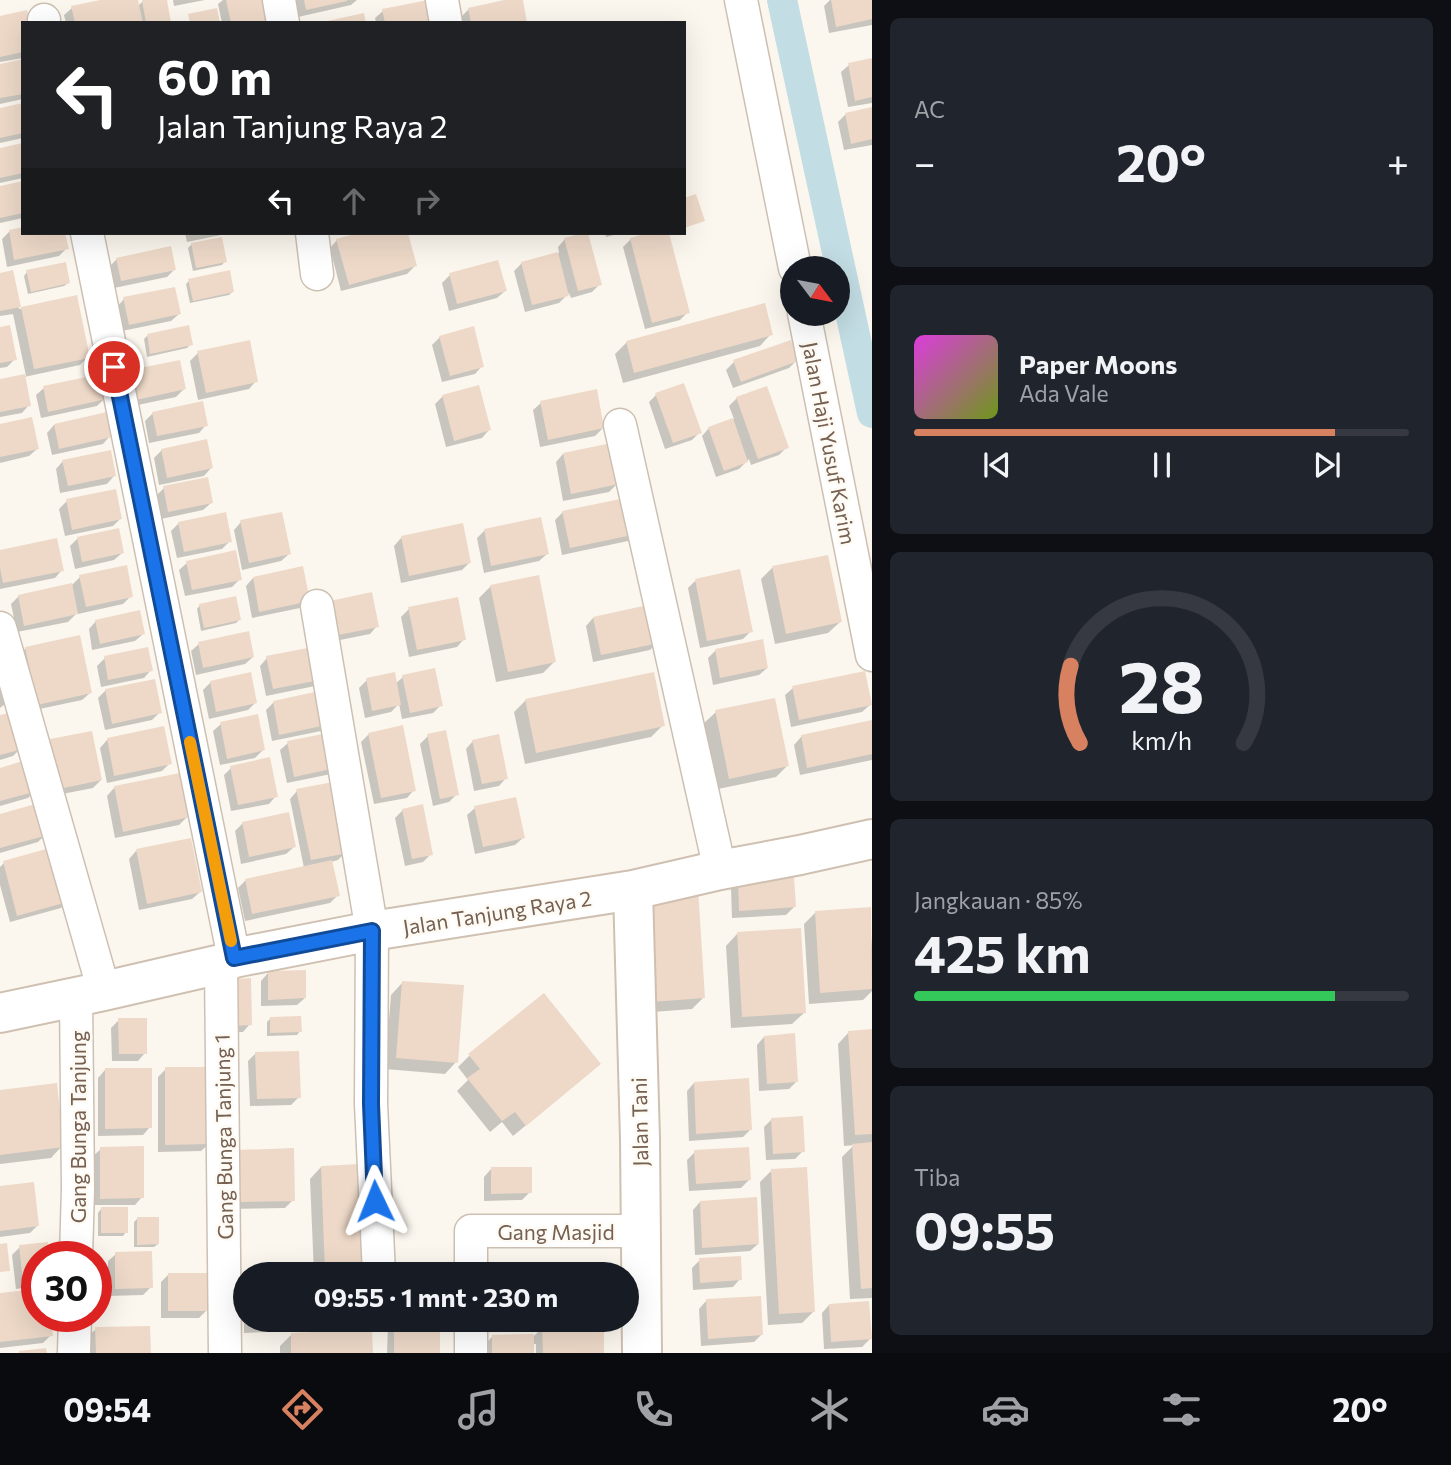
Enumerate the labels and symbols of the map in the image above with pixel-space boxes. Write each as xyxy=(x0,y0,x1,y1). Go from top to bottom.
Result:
north arrow xyxy=(780,256,850,326)
pin xyxy=(84,337,144,397)
street label: Jalan Haji Yusuf Karim xyxy=(798,340,862,546)
street label: Jalan Tanjung Raya 2 xyxy=(401,885,593,939)
street label: Gang Bunga Tanjung xyxy=(65,1031,90,1223)
street label: Gang Bunga Tanjung 1 xyxy=(209,1034,237,1240)
street label: Jalan Tani xyxy=(626,1077,652,1167)
position arrow xyxy=(338,1164,412,1238)
street label: Gang Masjid xyxy=(497,1219,615,1244)
speed limit sign: 30 xyxy=(21,1241,112,1332)

